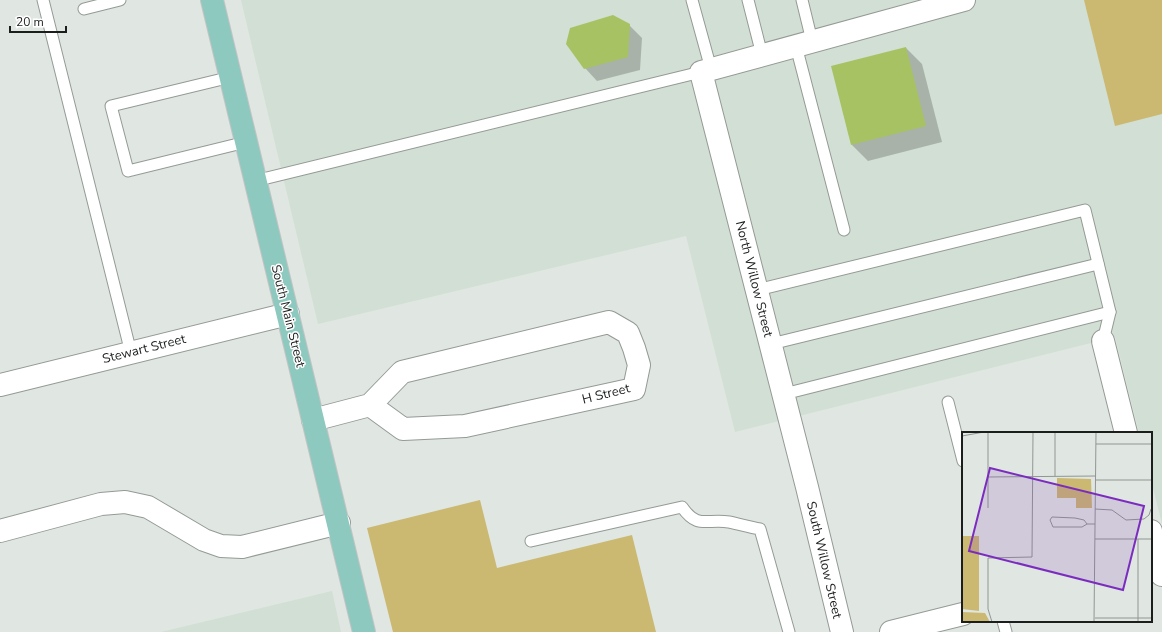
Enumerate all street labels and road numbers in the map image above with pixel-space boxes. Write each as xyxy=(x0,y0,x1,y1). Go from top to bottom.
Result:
street label: North Willow Street xyxy=(731,219,777,339)
street label: South Main Street xyxy=(267,263,310,370)
street label: Stewart Street xyxy=(100,330,188,368)
street label: H Street xyxy=(580,379,632,409)
street label: South Willow Street xyxy=(802,500,846,621)

